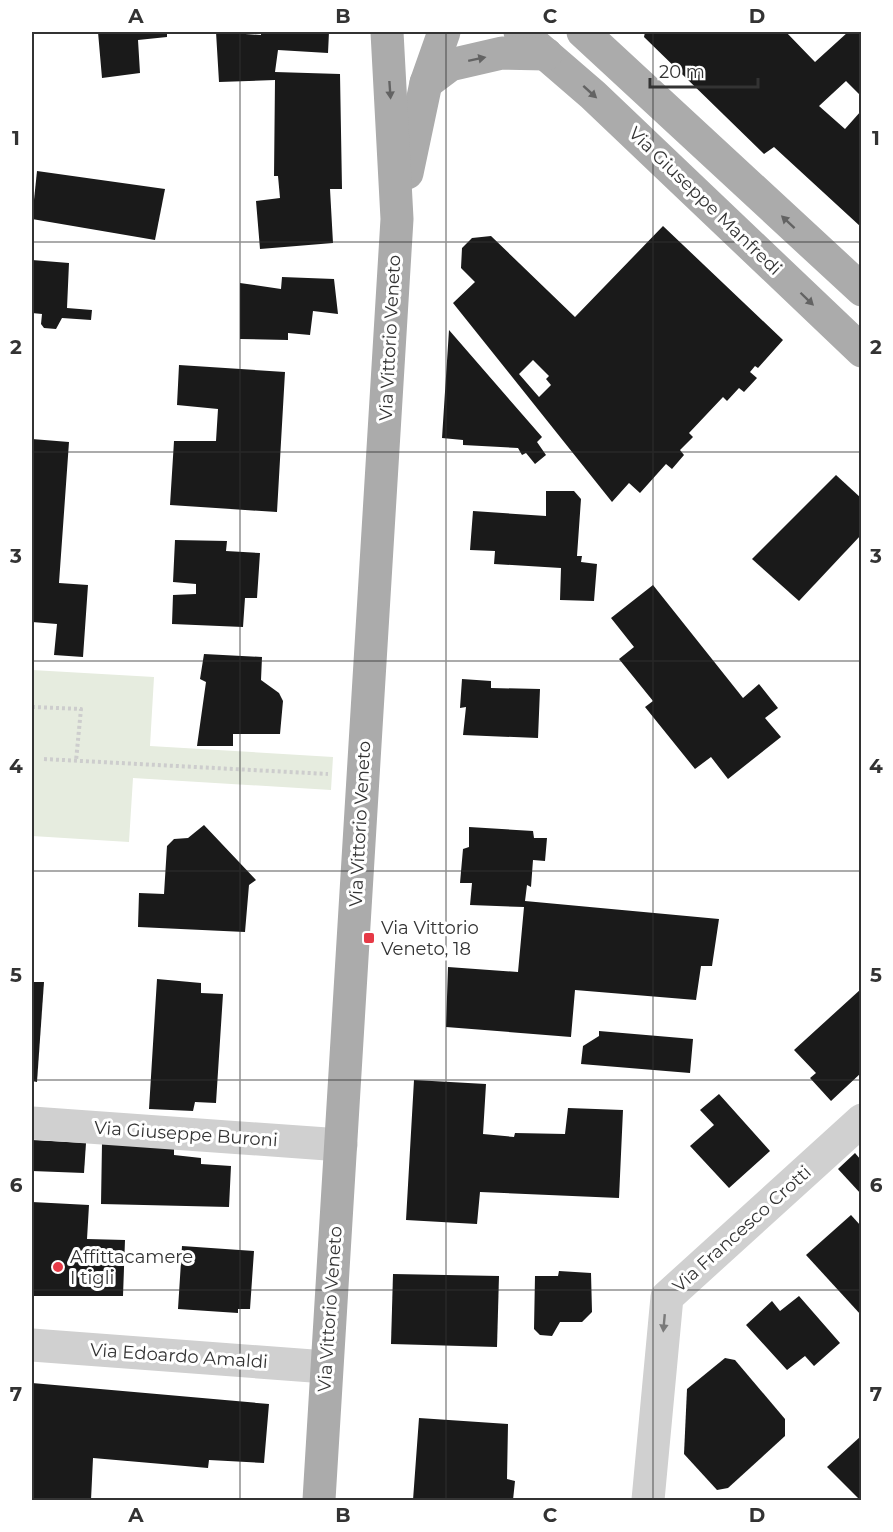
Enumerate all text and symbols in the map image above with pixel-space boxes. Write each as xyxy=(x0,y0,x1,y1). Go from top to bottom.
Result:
text: A xyxy=(127,4,144,28)
text: B xyxy=(335,4,351,28)
text: C xyxy=(543,4,558,28)
text: D xyxy=(749,4,765,28)
scale bar xyxy=(650,51,758,89)
one-way arrow xyxy=(468,54,487,63)
text: 20 m xyxy=(659,61,705,83)
one-way arrow xyxy=(386,80,395,99)
one-way arrow xyxy=(582,85,597,98)
street label: Via Giuseppe Manfredi xyxy=(624,122,786,280)
text: 1 xyxy=(12,126,20,150)
text: 1 xyxy=(872,126,880,150)
one-way arrow xyxy=(780,215,795,229)
street label: Via Vittorio Veneto xyxy=(375,254,405,422)
one-way arrow xyxy=(800,292,815,306)
text: 2 xyxy=(10,335,22,359)
text: 2 xyxy=(870,335,882,359)
text: 3 xyxy=(9,544,22,568)
text: 3 xyxy=(869,544,882,568)
street label: Via Vittorio Veneto xyxy=(345,740,375,908)
text: 4 xyxy=(9,754,23,778)
text: 4 xyxy=(869,754,883,778)
place label: Via Vittorio Veneto, 18 xyxy=(381,917,479,960)
marker: Via Vittorio Veneto, 18 xyxy=(362,931,376,945)
text: 5 xyxy=(10,963,22,987)
text: 5 xyxy=(870,963,882,987)
street label: Via Giuseppe Buroni xyxy=(94,1117,278,1151)
street label: Via Francesco Crotti xyxy=(668,1161,816,1297)
text: 6 xyxy=(10,1173,23,1197)
text: 6 xyxy=(870,1173,883,1197)
street label: Via Vittorio Veneto xyxy=(313,1225,347,1393)
place label: Affittacamere I tigli xyxy=(70,1246,193,1289)
marker: Affittacamere I tigli xyxy=(51,1260,65,1274)
one-way arrow xyxy=(659,1314,669,1333)
street label: Via Edoardo Amaldi xyxy=(89,1339,269,1373)
text: 7 xyxy=(10,1382,22,1406)
text: 7 xyxy=(870,1382,882,1406)
text: A xyxy=(127,1503,144,1527)
text: B xyxy=(335,1503,351,1527)
text: C xyxy=(543,1503,558,1527)
text: D xyxy=(749,1503,765,1527)

